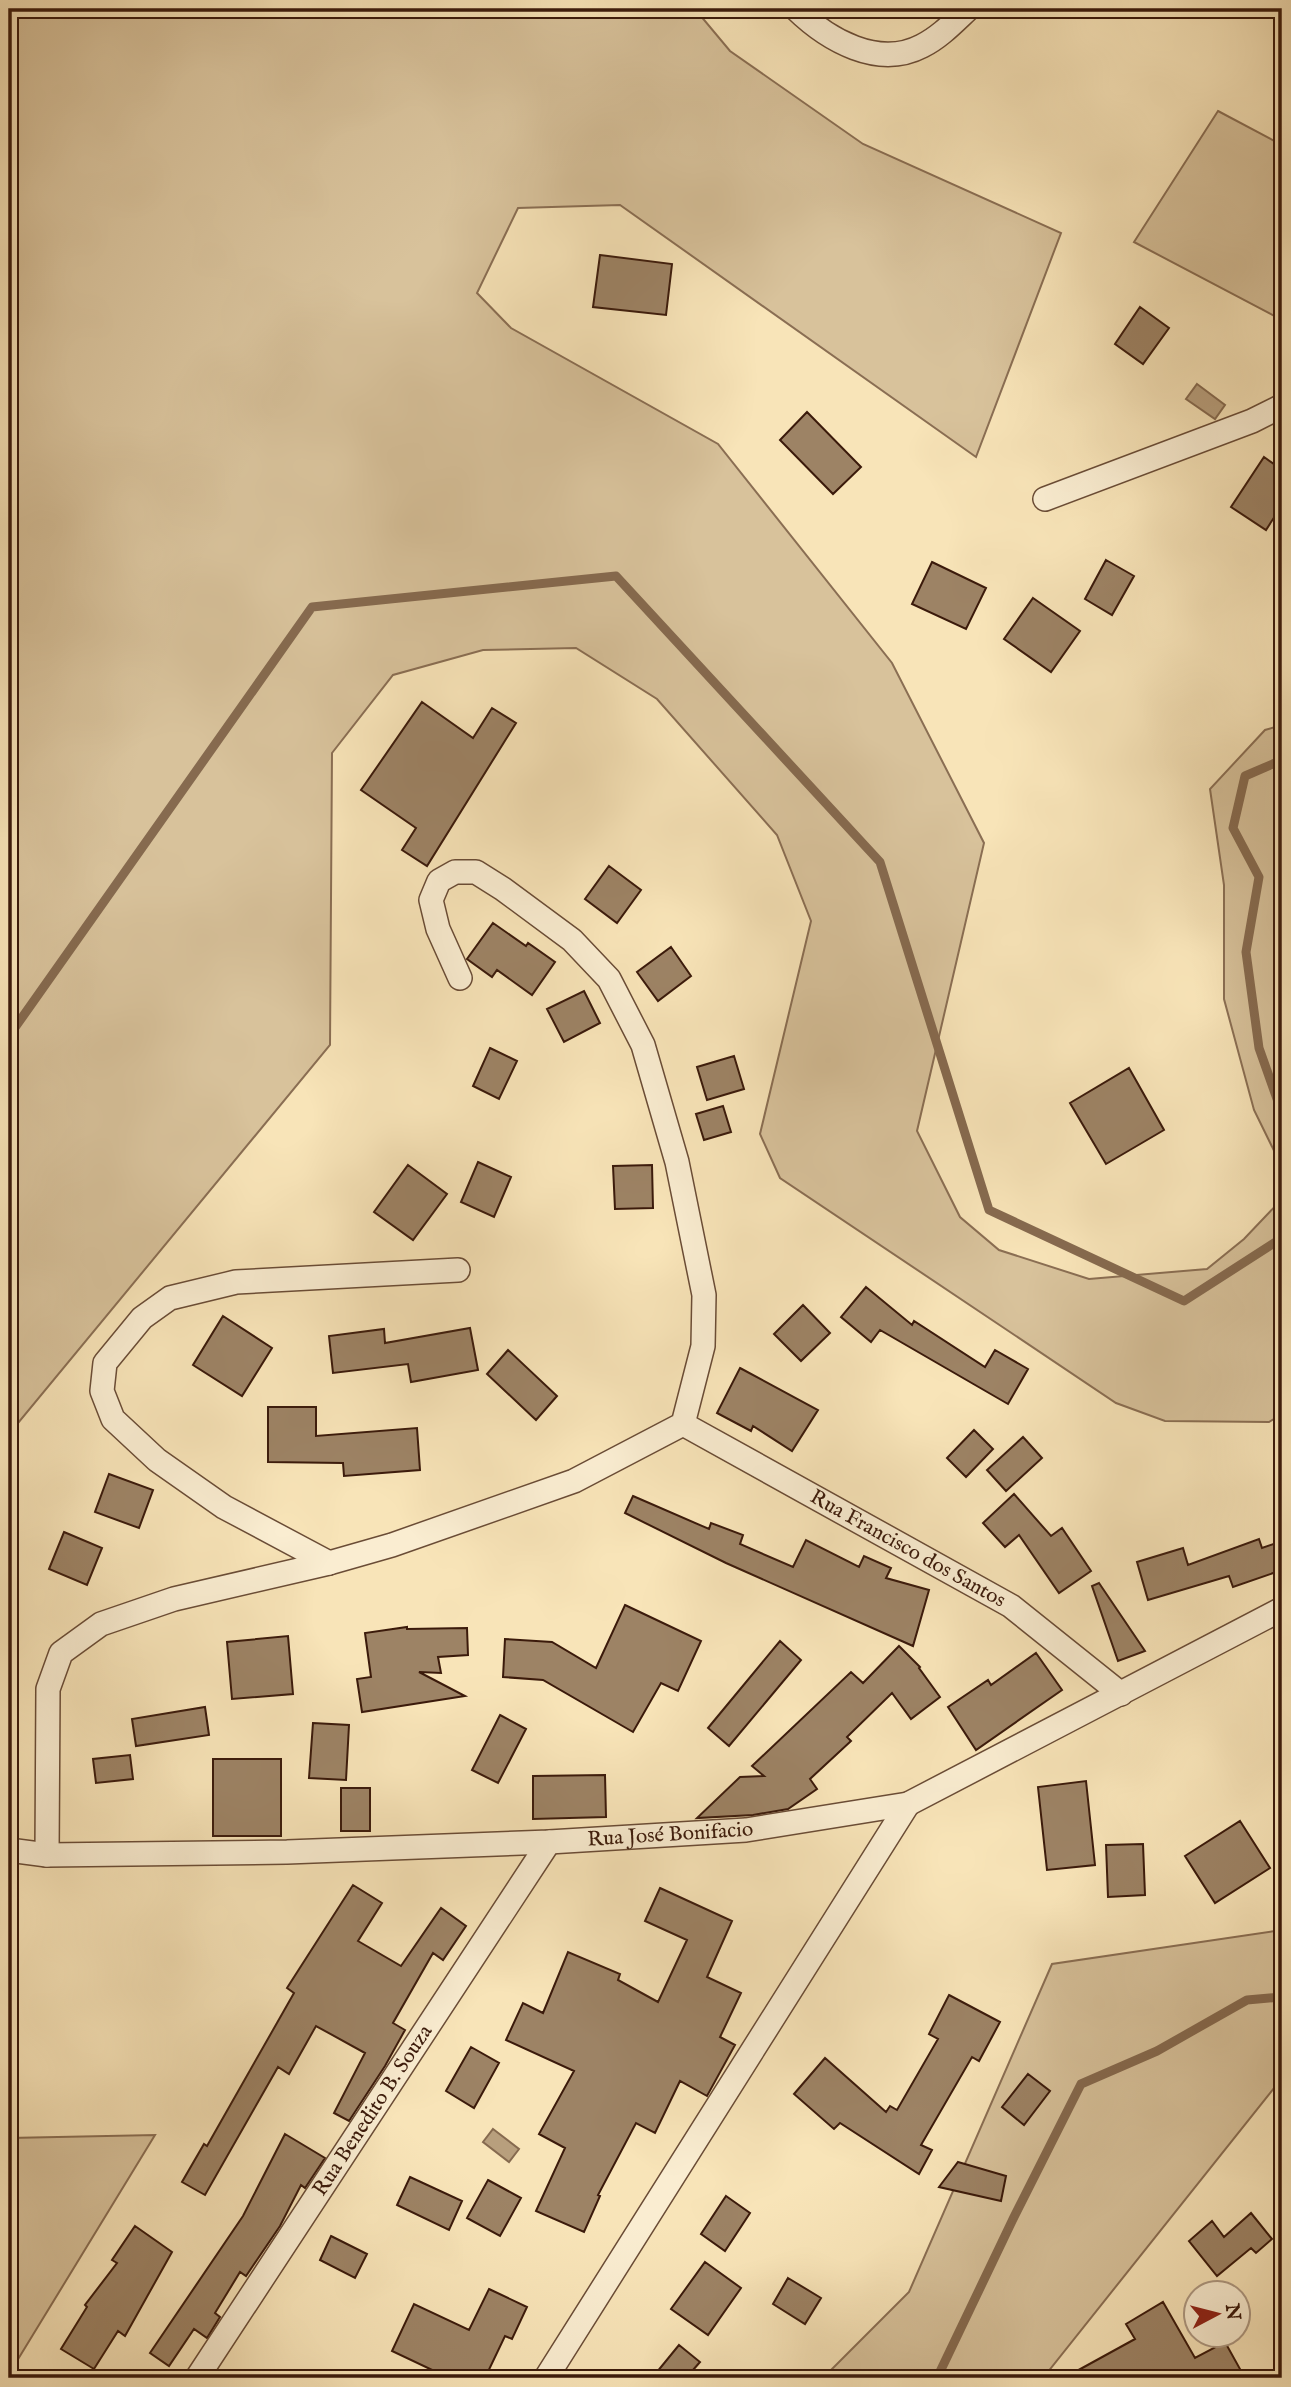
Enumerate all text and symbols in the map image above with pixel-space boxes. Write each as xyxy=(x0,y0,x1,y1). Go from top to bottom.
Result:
street label: Rua Francisco dos Santos xyxy=(805,1484,1010,1614)
street label: Rua José Bonifacio xyxy=(587,1816,755,1853)
street label: Rua Benedito B. Souza xyxy=(307,2019,439,2201)
north arrow xyxy=(1182,2278,1252,2348)
text: N xyxy=(1219,2302,1245,2322)

